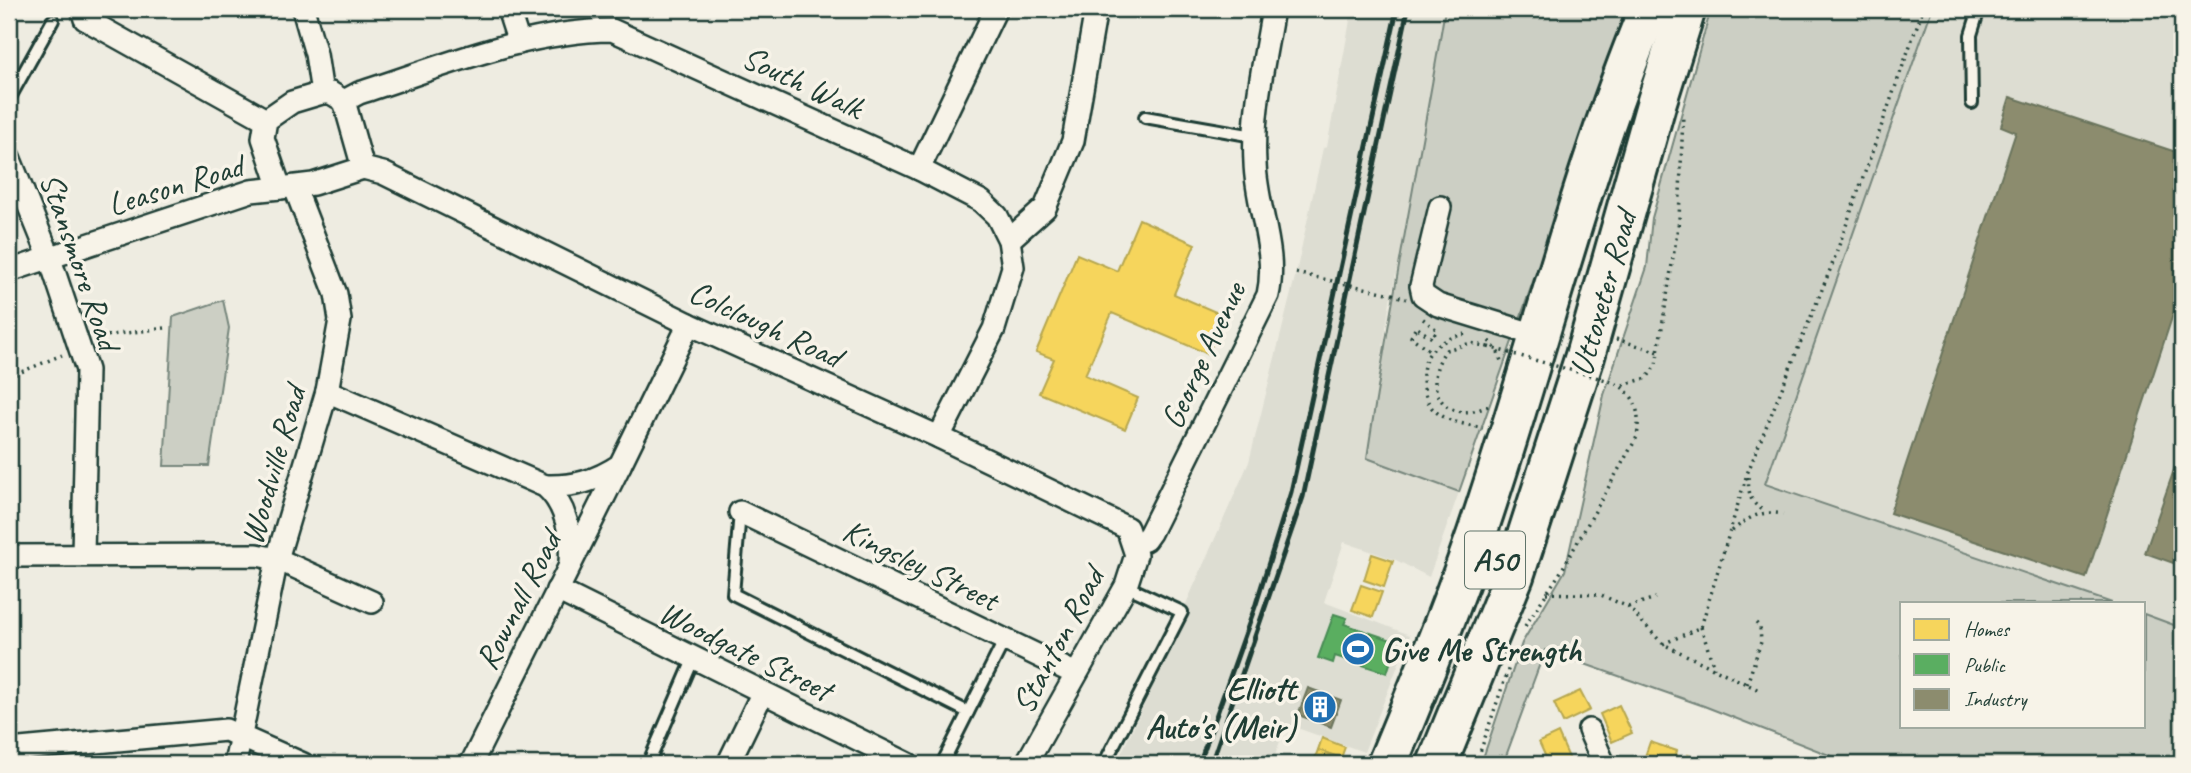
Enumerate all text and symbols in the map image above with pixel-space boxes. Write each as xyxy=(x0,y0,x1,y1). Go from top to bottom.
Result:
street label: South Walk xyxy=(736,36,872,129)
street label: Leason Road xyxy=(103,143,253,225)
street label: Stansmore Road xyxy=(30,167,132,360)
street label: Uttoxeter Road xyxy=(1559,201,1648,381)
street label: Colclough Road xyxy=(682,270,853,380)
street label: George Avenue xyxy=(1151,273,1256,435)
street label: Woodville Road xyxy=(230,377,317,549)
street label: Kingsley Street xyxy=(836,509,1008,622)
street label: Rownall Road xyxy=(465,520,573,677)
road number: A50 xyxy=(1465,532,1525,588)
street label: Stanton Road xyxy=(1002,556,1116,720)
street label: Woodgate Street xyxy=(652,591,842,712)
legend xyxy=(1900,602,2146,728)
text: Homes xyxy=(1964,616,2011,642)
place label: Give Me Strength xyxy=(1382,629,1582,671)
sports icon: Give Me Strength xyxy=(1339,630,1377,668)
text: Public xyxy=(1964,652,2006,678)
place label: Elliott Auto's (Meir) xyxy=(1146,668,1299,748)
text: Industry xyxy=(1964,686,2028,712)
building icon: Elliott Auto's (Meir) xyxy=(1301,688,1339,726)

